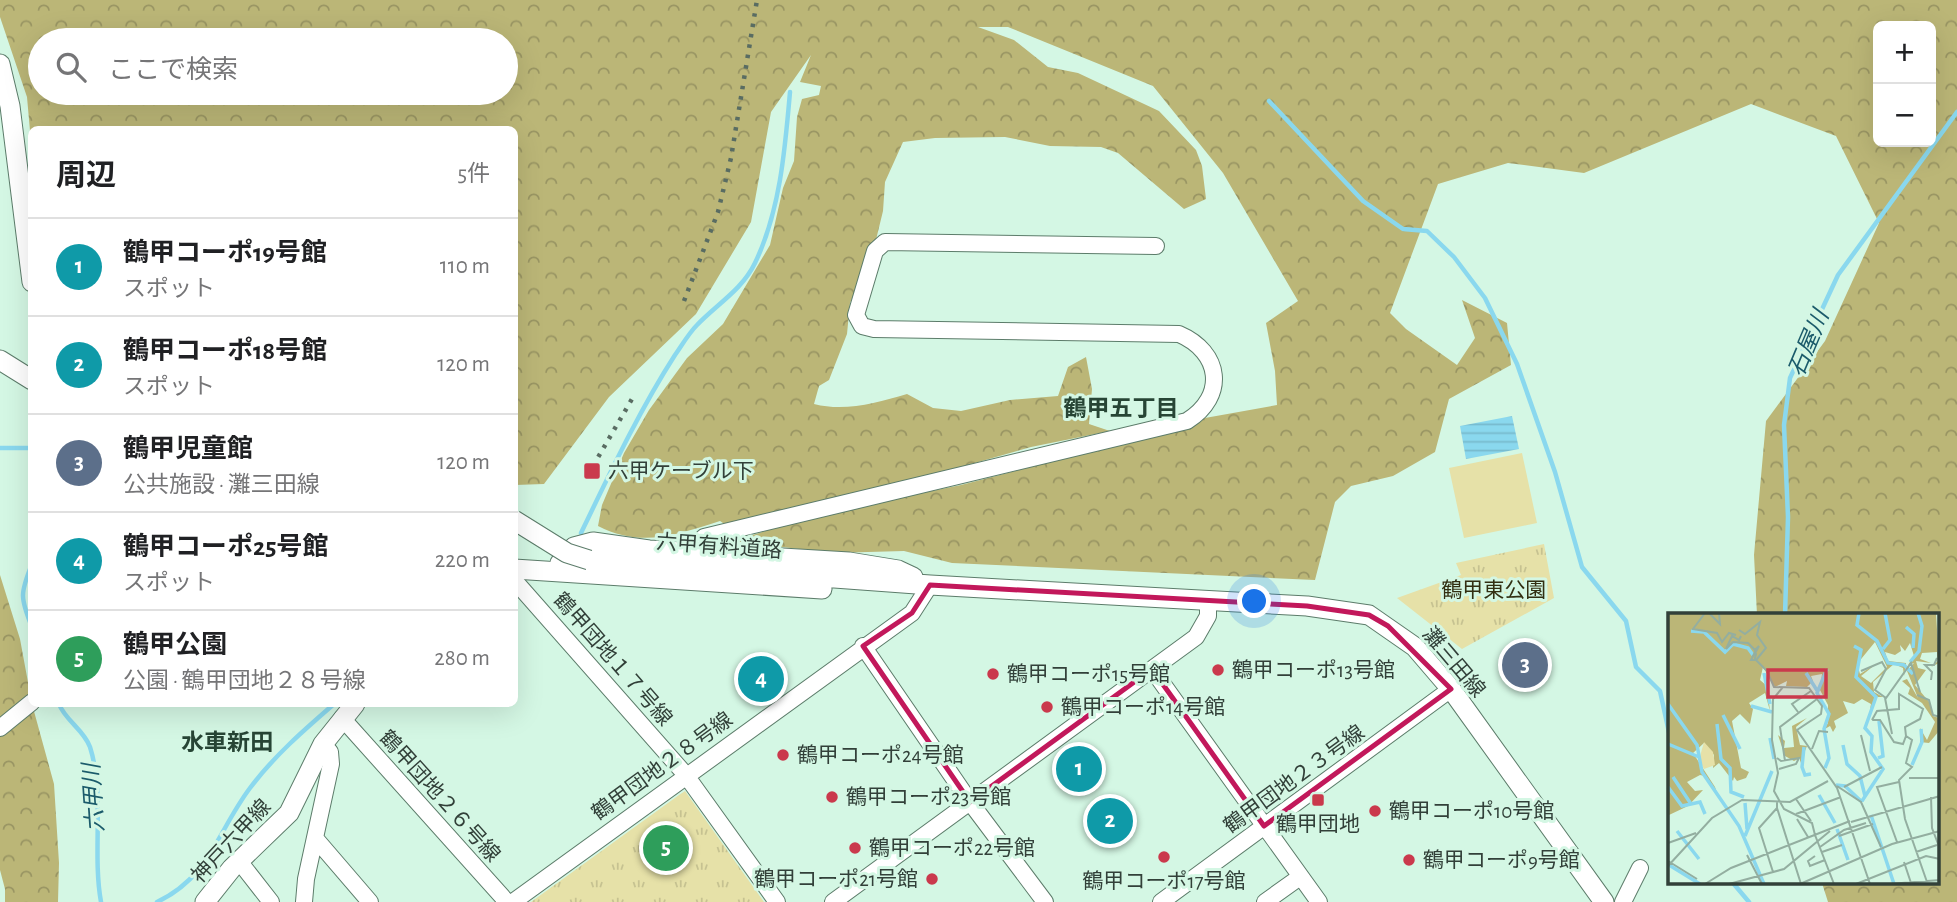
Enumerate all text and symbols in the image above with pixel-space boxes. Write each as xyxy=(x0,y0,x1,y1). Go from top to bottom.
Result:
map controls xyxy=(1873,21,1936,147)
button: + xyxy=(1873,21,1936,84)
search box xyxy=(28,28,518,105)
icon: search xyxy=(52,48,90,86)
text: ここで検索 xyxy=(108,57,238,83)
button: − xyxy=(1873,84,1936,147)
text: 周辺 xyxy=(56,161,116,191)
text: 5件 xyxy=(457,163,490,186)
text: 鶴甲コーポ19号館 xyxy=(123,240,327,266)
text: 1 xyxy=(75,255,83,278)
text: 110 m xyxy=(440,255,490,278)
text: スポット xyxy=(123,278,215,301)
water label: 石屋川 xyxy=(1784,304,1835,380)
text: 鶴甲コーポ18号館 xyxy=(123,338,327,364)
text: 2 xyxy=(74,353,84,376)
text: 120 m xyxy=(437,353,490,376)
text: スポット xyxy=(123,376,215,399)
district label: 鶴甲五丁目 xyxy=(1064,396,1179,421)
text: 鶴甲児童館 xyxy=(123,436,253,462)
text: 3 xyxy=(74,451,84,474)
text: 120 m xyxy=(437,451,490,474)
place label: 六甲ケーブル下 xyxy=(608,459,754,482)
marker: 六甲ケーブル下 xyxy=(582,461,602,481)
text: 公共施設 · 灘三田線 xyxy=(123,474,320,497)
street label: 六甲有料道路 xyxy=(655,531,783,561)
text: 鶴甲コーポ25号館 xyxy=(123,534,328,560)
text: 4 xyxy=(73,549,85,572)
text: 220 m xyxy=(435,549,490,572)
text: スポット xyxy=(123,572,215,595)
park label: 鶴甲東公園 xyxy=(1442,579,1547,601)
your location xyxy=(1237,584,1271,618)
street label: 鶴甲団地１７号線 xyxy=(550,588,676,730)
inset map xyxy=(1668,613,1940,884)
street label: 灘三田線 xyxy=(1419,623,1489,701)
text: 鶴甲公園 xyxy=(123,632,227,658)
pin: 3 xyxy=(1502,639,1548,691)
text: 5 xyxy=(74,647,84,670)
text: 280 m xyxy=(434,647,490,670)
pin: 4 xyxy=(738,653,784,705)
place label: 鶴甲コーポ13号館 xyxy=(1232,659,1395,681)
marker: 鶴甲コーポ13号館 xyxy=(1210,662,1226,678)
place label: 鶴甲コーポ15号館 xyxy=(1007,663,1170,685)
marker: 鶴甲コーポ15号館 xyxy=(985,666,1001,682)
text: 公園 · 鶴甲団地２８号線 xyxy=(123,670,366,693)
place label: 鶴甲コーポ14号館 xyxy=(1061,696,1225,718)
marker: 鶴甲コーポ14号館 xyxy=(1039,699,1055,715)
street label: 鶴甲団地２８号線 xyxy=(588,708,736,824)
street label: 鶴甲団地２３号線 xyxy=(1219,719,1369,839)
street label: 鶴甲団地２６号線 xyxy=(376,726,504,866)
district label: 水車新田 xyxy=(181,730,273,755)
pin: 1 xyxy=(1056,743,1102,795)
place label: 鶴甲コーポ24号館 xyxy=(797,744,964,766)
marker: 鶴甲コーポ24号館 xyxy=(775,747,791,763)
water label: 六甲川 xyxy=(78,760,108,833)
place label: 鶴甲コーポ23号館 xyxy=(846,786,1011,808)
marker: 鶴甲コーポ23号館 xyxy=(824,789,840,805)
marker: 鶴甲団地 xyxy=(1310,792,1326,808)
street label: 神戸六甲線 xyxy=(187,795,275,887)
pin: 2 xyxy=(1087,795,1133,847)
place label: 鶴甲コーポ10号館 xyxy=(1389,800,1554,822)
marker: 鶴甲コーポ10号館 xyxy=(1367,803,1383,819)
place label: 鶴甲団地 xyxy=(1276,811,1360,837)
pin: 5 xyxy=(643,822,689,874)
place label: 鶴甲コーポ22号館 xyxy=(869,837,1035,859)
marker: 鶴甲コーポ22号館 xyxy=(847,840,863,856)
marker: 鶴甲コーポ17号館 xyxy=(1156,849,1172,865)
place label: 鶴甲コーポ9号館 xyxy=(1423,849,1580,871)
marker: 鶴甲コーポ9号館 xyxy=(1401,852,1417,868)
place label: 鶴甲コーポ21号館 xyxy=(754,868,918,890)
place label: 鶴甲コーポ17号館 xyxy=(1083,870,1245,892)
marker: 鶴甲コーポ21号館 xyxy=(924,871,940,887)

